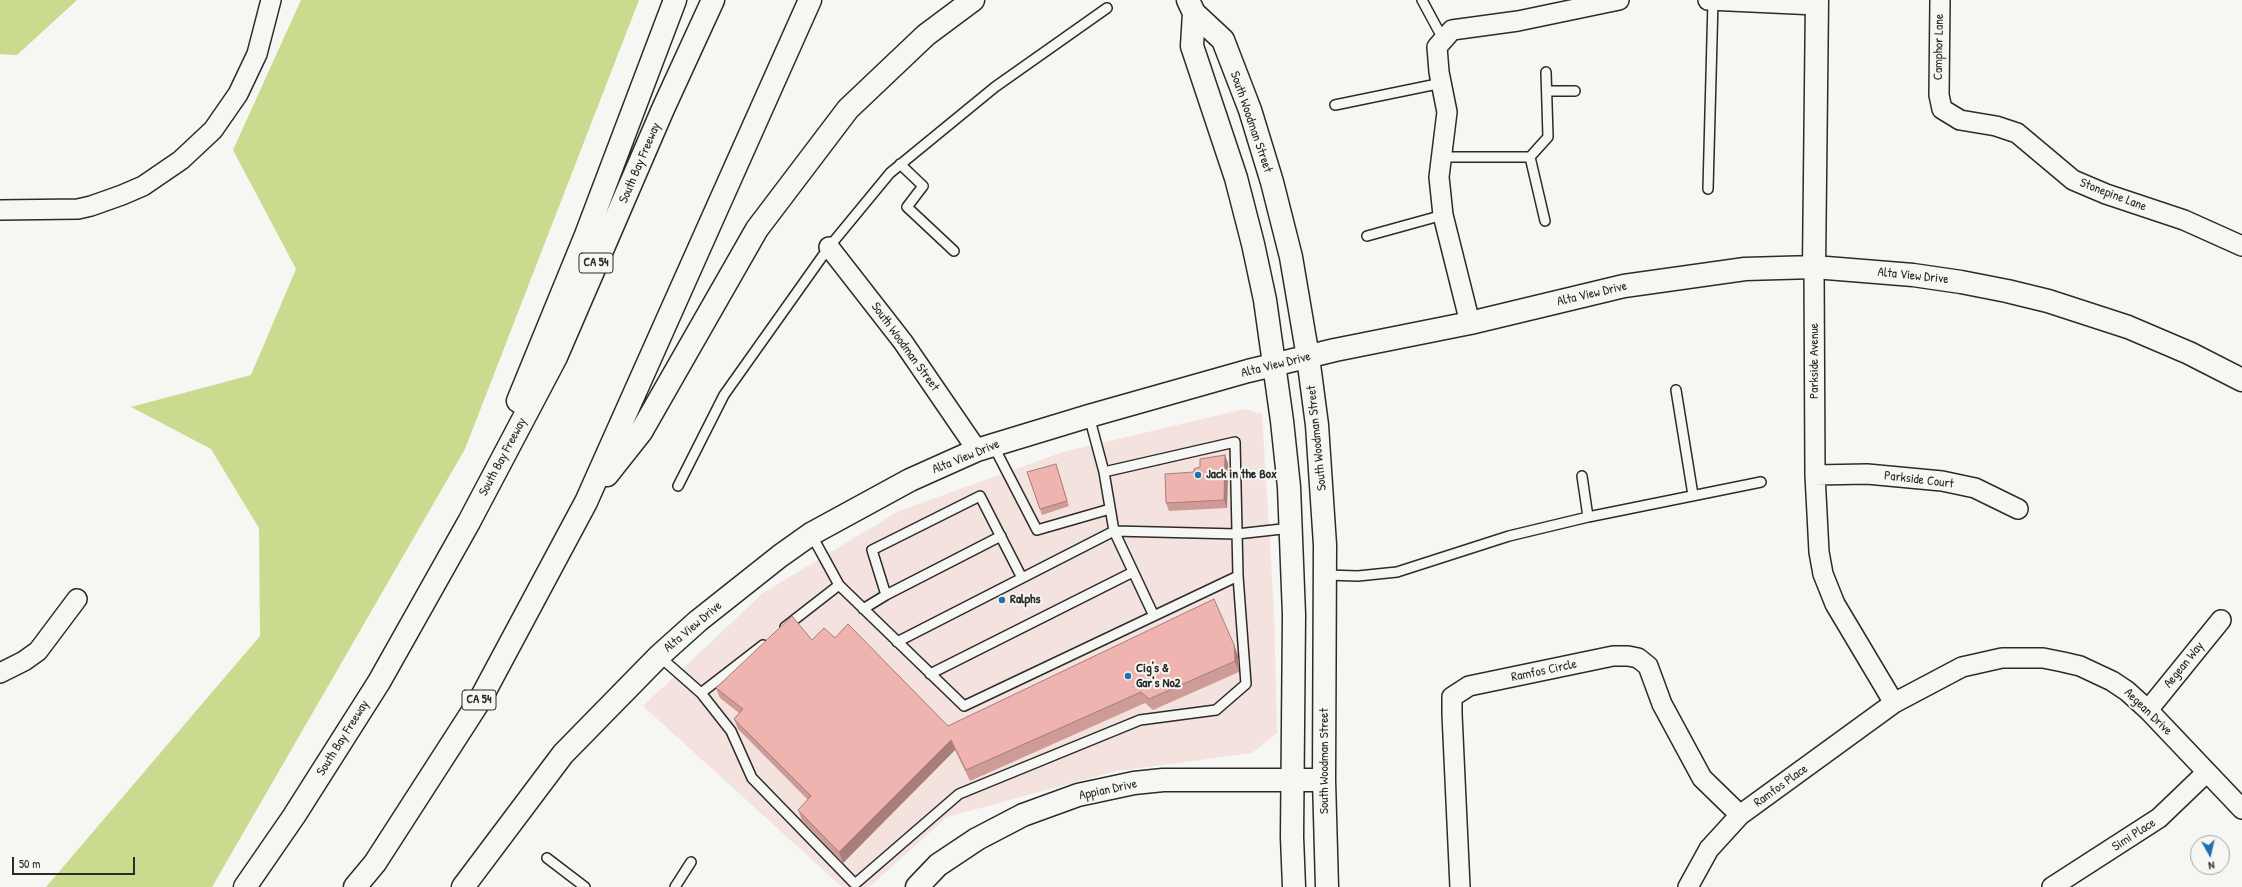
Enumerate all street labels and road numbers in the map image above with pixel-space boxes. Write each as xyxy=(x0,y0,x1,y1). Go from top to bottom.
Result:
street label: Camphor Lane xyxy=(1931,14,1947,80)
street label: South Woodman Street xyxy=(1226,69,1276,175)
street label: South Bay Freeway xyxy=(616,120,664,206)
street label: Stonepine Lane xyxy=(2077,175,2149,215)
road number: CA 54 xyxy=(579,253,613,273)
street label: Alta View Drive xyxy=(1877,265,1949,287)
street label: Alta View Drive xyxy=(1556,278,1628,310)
street label: South Woodman Street xyxy=(868,300,942,394)
street label: Parkside Avenue xyxy=(1807,323,1823,399)
street label: Alta View Drive xyxy=(1240,349,1312,381)
street label: South Woodman Street xyxy=(1304,384,1330,492)
street label: South Bay Freeway xyxy=(476,415,530,499)
street label: Alta View Drive xyxy=(930,436,1002,478)
street label: Parkside Court xyxy=(1883,468,1955,492)
street label: Alta View Drive xyxy=(661,598,725,656)
street label: Aegean Way xyxy=(2161,639,2207,691)
street label: Ramfos Circle xyxy=(1510,656,1578,686)
street label: Aegean Drive xyxy=(2121,685,2175,739)
road number: CA 54 xyxy=(462,690,496,710)
street label: South Bay Freeway xyxy=(314,697,372,779)
street label: South Woodman Street xyxy=(1317,708,1333,814)
street label: Ramfos Place xyxy=(1751,761,1811,811)
street label: Appian Drive xyxy=(1078,776,1138,804)
street label: Simi Place xyxy=(2109,815,2159,855)

